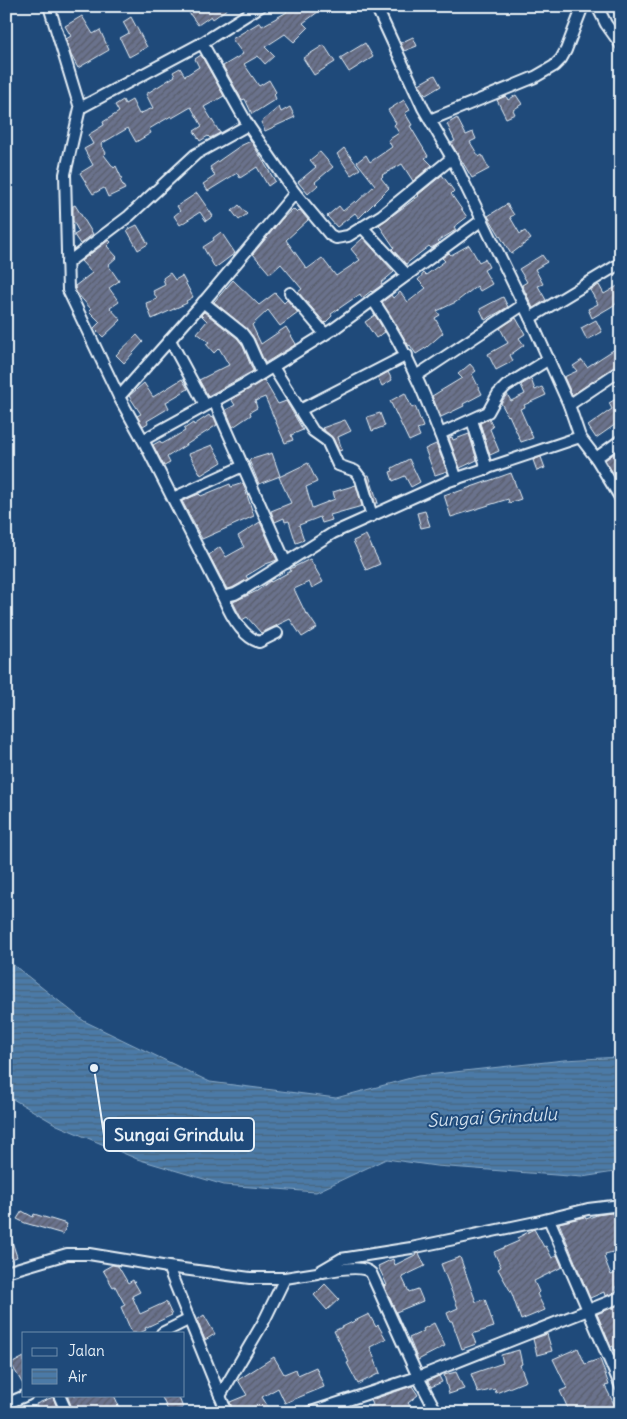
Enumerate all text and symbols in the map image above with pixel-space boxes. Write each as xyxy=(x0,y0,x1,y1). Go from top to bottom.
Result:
water label: Sungai Grindulu xyxy=(426,1102,559,1132)
callout: Sungai Grindulu xyxy=(104,1118,254,1151)
text: Sungai Grindulu xyxy=(114,1123,244,1146)
legend xyxy=(22,1332,185,1396)
text: Jalan xyxy=(68,1341,105,1360)
text: Air xyxy=(68,1367,87,1386)

